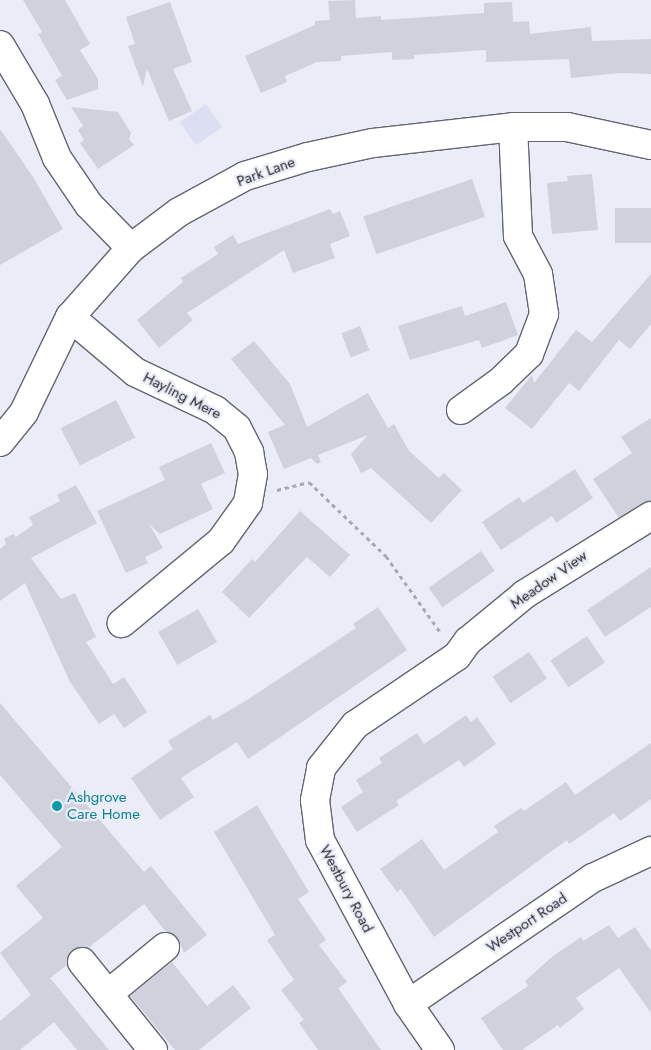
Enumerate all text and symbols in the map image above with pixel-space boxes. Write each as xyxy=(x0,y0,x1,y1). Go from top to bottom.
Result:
street label: Park Lane xyxy=(234,153,298,191)
street label: Hayling Mere xyxy=(140,369,224,423)
street label: Meadow View xyxy=(507,547,591,613)
place label: Ashgrove Care Home xyxy=(67,788,140,823)
marker: Ashgrove Care Home xyxy=(51,800,63,812)
street label: Westbury Road xyxy=(315,842,377,936)
street label: Westport Road xyxy=(483,889,571,957)

